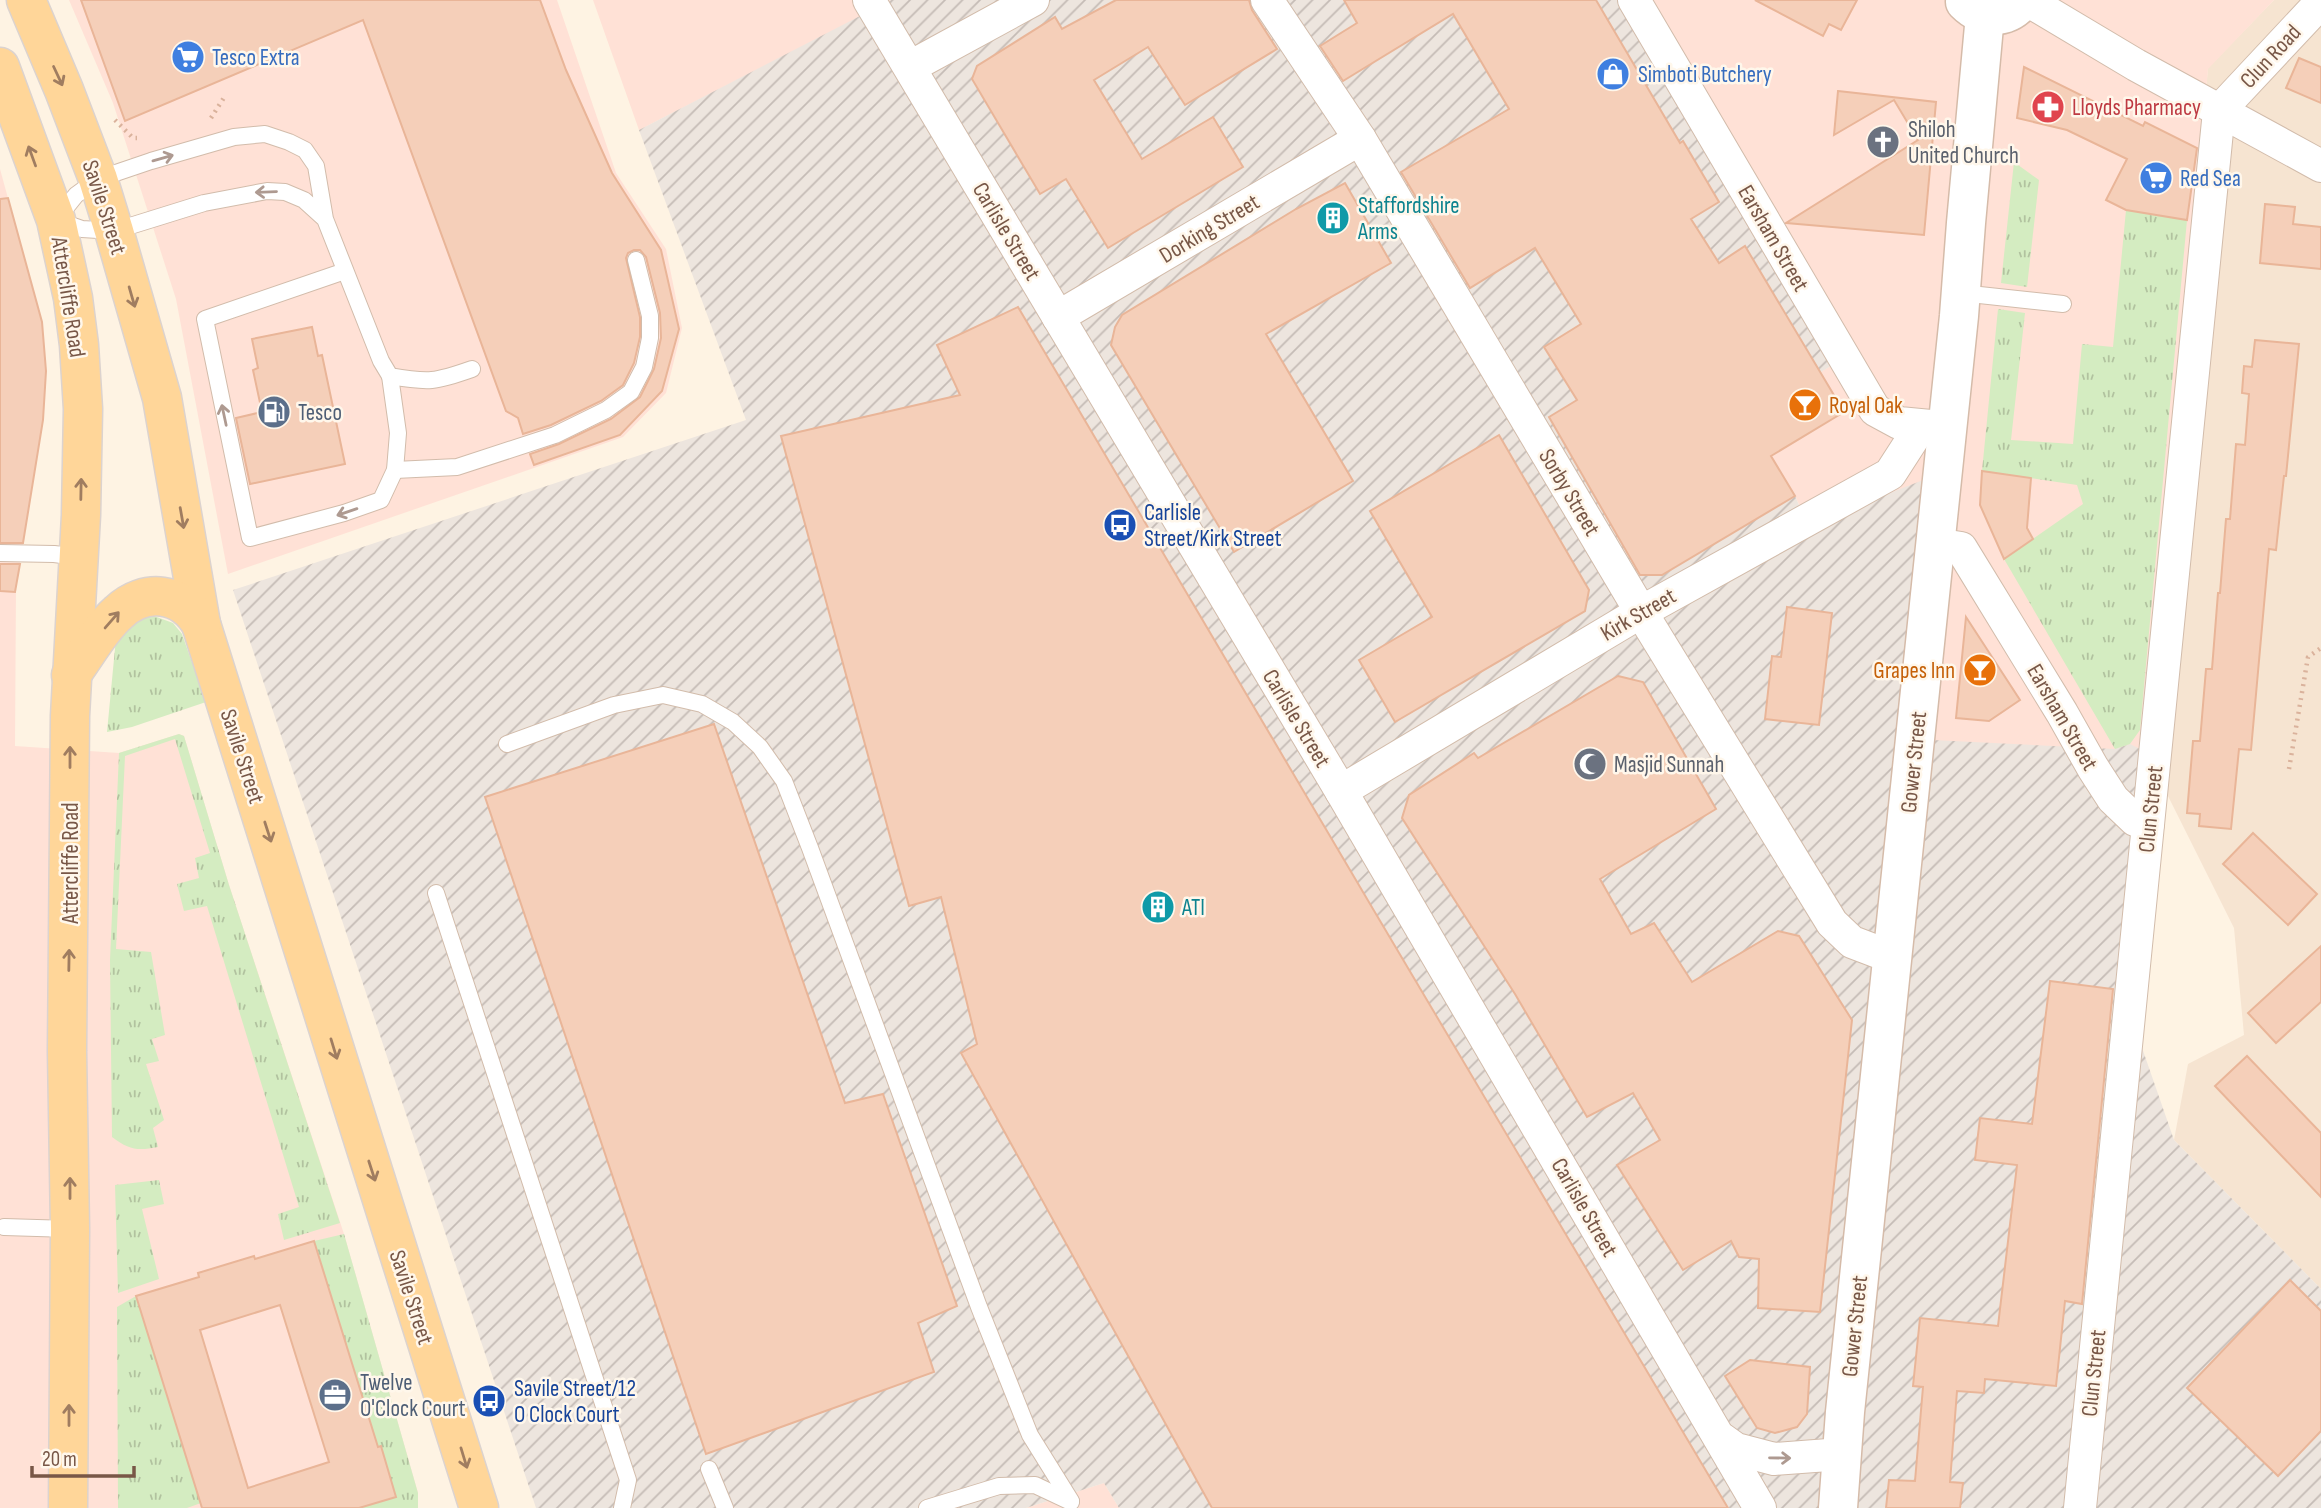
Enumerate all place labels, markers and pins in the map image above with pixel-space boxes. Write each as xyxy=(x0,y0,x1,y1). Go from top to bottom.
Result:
supermarket icon: Tesco Extra xyxy=(169,38,207,76)
place label: Tesco Extra xyxy=(212,44,300,72)
shop icon: Simboti Butchery xyxy=(1594,55,1632,93)
place label: Simboti Butchery xyxy=(1638,61,1772,89)
pharmacy icon: Lloyds Pharmacy xyxy=(2029,88,2067,126)
place label: Lloyds Pharmacy xyxy=(2072,94,2201,122)
place label: Shiloh United Church xyxy=(1908,116,2019,170)
church icon: Shiloh United Church xyxy=(1864,123,1902,161)
supermarket icon: Red Sea xyxy=(2137,159,2175,197)
place label: Red Sea xyxy=(2180,165,2241,193)
place label: Staffordshire Arms xyxy=(1357,192,1460,246)
building icon: Staffordshire Arms xyxy=(1314,199,1352,237)
bar icon: Royal Oak xyxy=(1786,386,1824,424)
place label: Royal Oak xyxy=(1829,392,1903,420)
fuel station icon: Tesco xyxy=(255,393,293,431)
place label: Tesco xyxy=(298,399,342,427)
place label: Carlisle Street/Kirk Street xyxy=(1144,499,1282,553)
bus stop icon: Carlisle Street/Kirk Street xyxy=(1101,506,1139,544)
bar icon: Grapes Inn xyxy=(1961,651,1999,689)
place label: Grapes Inn xyxy=(1873,657,1955,685)
mosque icon: Masjid Sunnah xyxy=(1571,745,1609,783)
place label: Masjid Sunnah xyxy=(1614,751,1724,779)
building icon: ATI xyxy=(1139,888,1177,926)
place label: ATI xyxy=(1181,894,1205,922)
place label: Twelve O'Clock Court xyxy=(360,1369,466,1423)
place label: Savile Street/12 O Clock Court xyxy=(514,1375,636,1429)
office icon: Twelve O'Clock Court xyxy=(316,1376,354,1414)
bus stop icon: Savile Street/12 O Clock Court xyxy=(470,1382,508,1420)

